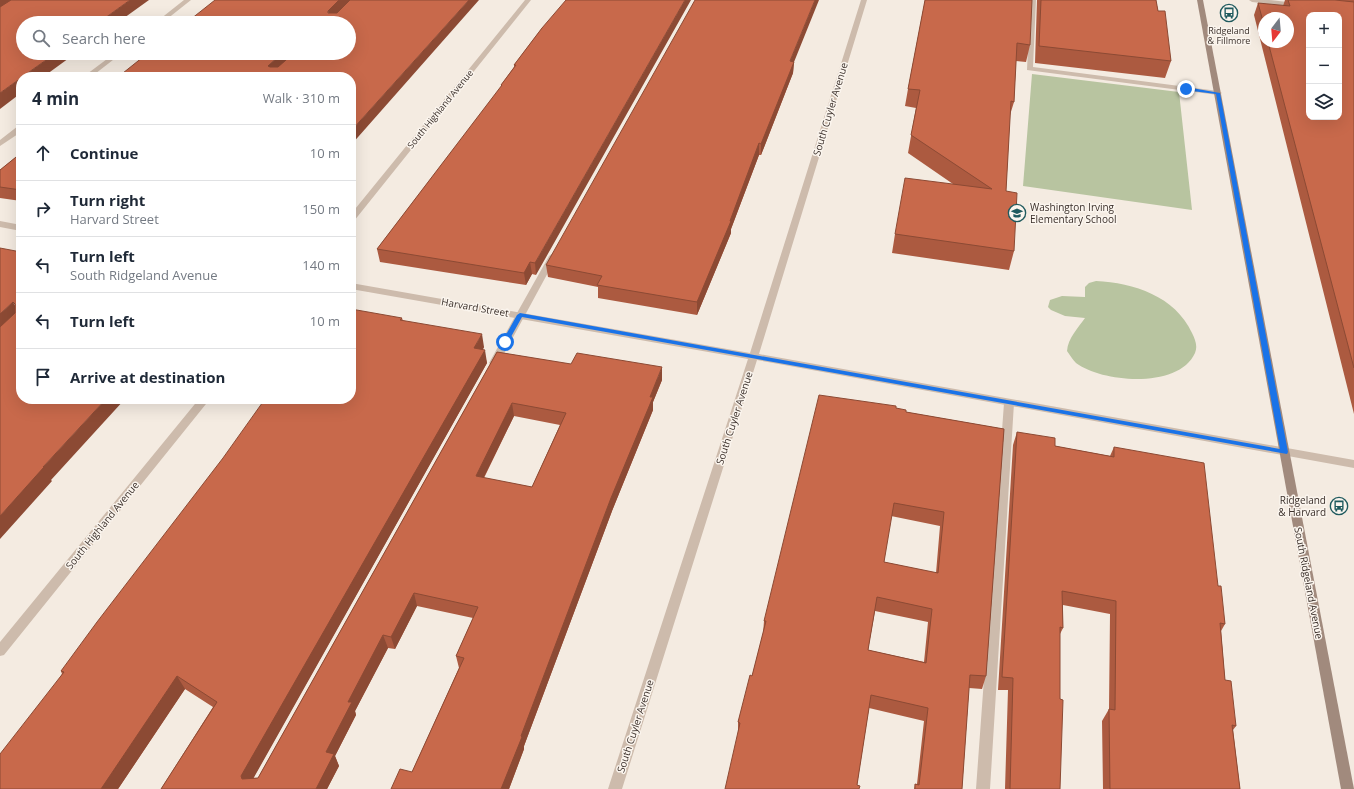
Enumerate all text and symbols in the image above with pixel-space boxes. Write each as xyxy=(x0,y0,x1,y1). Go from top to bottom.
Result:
bus stop icon: Ridgeland & Fillmore xyxy=(1219,3,1239,23)
north arrow xyxy=(1258,12,1294,48)
map controls xyxy=(1306,12,1342,120)
button: + xyxy=(1306,12,1342,48)
search box xyxy=(16,16,356,60)
place label: Ridgeland & Fillmore xyxy=(1208,24,1250,47)
icon: search xyxy=(30,27,52,49)
text: Search here xyxy=(62,28,146,48)
button: − xyxy=(1306,48,1342,84)
street label: South Cuyler Avenue xyxy=(809,60,851,157)
street label: South Highland Avenue xyxy=(404,67,476,151)
route end xyxy=(1177,80,1195,98)
button: layers xyxy=(1306,84,1342,120)
text: 4 min xyxy=(32,87,79,110)
text: Walk · 310 m xyxy=(263,89,340,107)
icon: ahead xyxy=(32,142,54,164)
text: Continue xyxy=(70,143,138,163)
text: 10 m xyxy=(310,144,340,162)
text: Turn right xyxy=(70,190,145,210)
icon: right xyxy=(32,198,54,220)
text: 150 m xyxy=(302,200,340,218)
place label: Washington Irving Elementary School xyxy=(1030,200,1116,226)
school or university icon: Washington Irving Elementary School xyxy=(1007,203,1027,223)
text: Harvard Street xyxy=(70,210,159,228)
text: Turn left xyxy=(70,246,135,266)
icon: left xyxy=(32,254,54,276)
text: 140 m xyxy=(302,256,340,274)
text: South Ridgeland Avenue xyxy=(70,266,218,284)
street label: Harvard Street xyxy=(440,294,510,320)
icon: left xyxy=(32,310,54,332)
text: Turn left xyxy=(70,311,135,331)
text: 10 m xyxy=(310,312,340,330)
route start xyxy=(496,333,514,351)
icon: arrive xyxy=(32,366,54,388)
text: Arrive at destination xyxy=(70,367,225,387)
street label: South Cuyler Avenue xyxy=(712,369,756,466)
street label: South Highland Avenue xyxy=(62,478,142,572)
place label: Ridgeland & Harvard xyxy=(1278,493,1326,519)
bus stop icon: Ridgeland & Harvard xyxy=(1329,496,1349,516)
street label: South Ridgeland Avenue xyxy=(1291,526,1327,640)
street label: South Cuyler Avenue xyxy=(613,677,657,774)

